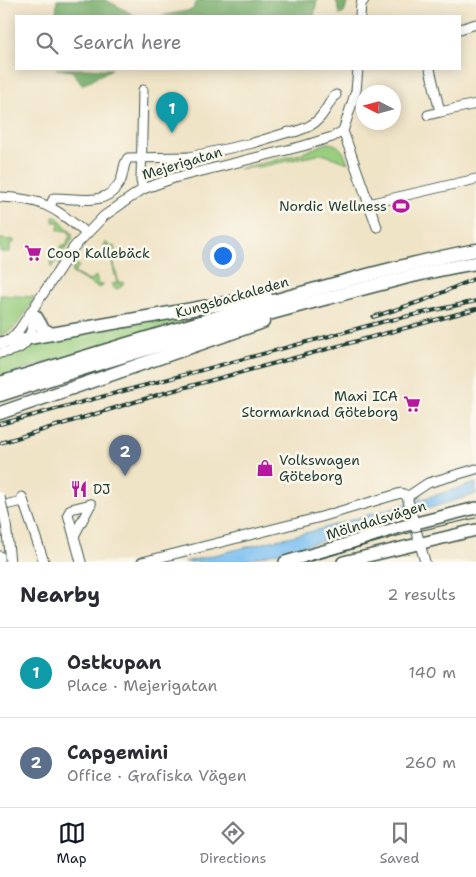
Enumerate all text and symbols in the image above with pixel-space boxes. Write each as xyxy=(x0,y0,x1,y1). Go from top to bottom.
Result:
search box xyxy=(15,15,461,70)
icon: search xyxy=(33,29,61,57)
text: Search here xyxy=(73,30,182,55)
north arrow xyxy=(356,85,401,130)
pin: 1 xyxy=(156,92,188,133)
street label: Mejerigatan xyxy=(140,142,224,184)
sports icon: Nordic Wellness xyxy=(391,196,411,216)
place label: Nordic Wellness xyxy=(279,197,387,215)
supermarket icon: Coop Kallebäck xyxy=(23,243,43,263)
your location xyxy=(210,243,236,269)
place label: Coop Kallebäck xyxy=(47,244,150,262)
street label: Kungsbackaleden xyxy=(173,272,291,322)
place label: Maxi ICA Stormarknad Göteborg xyxy=(241,387,398,421)
supermarket icon: Maxi ICA Stormarknad Göteborg xyxy=(402,394,422,414)
pin: 2 xyxy=(109,435,141,476)
place label: Volkswagen Göteborg xyxy=(279,451,360,485)
shop icon: Volkswagen Göteborg xyxy=(255,458,275,478)
restaurant icon: DJ xyxy=(69,479,89,499)
place label: DJ xyxy=(93,480,110,498)
street label: Mölndalsvägen xyxy=(324,496,429,544)
text: Nearby xyxy=(20,581,100,609)
text: 2 results xyxy=(387,584,456,605)
text: Ostkupan xyxy=(67,650,161,675)
text: 1 xyxy=(32,662,40,683)
text: 140 m xyxy=(409,662,456,683)
text: Place · Mejerigatan xyxy=(67,675,217,696)
text: Capgemini xyxy=(67,740,168,765)
text: 2 xyxy=(30,752,42,773)
text: 260 m xyxy=(404,752,456,773)
text: Office · Grafiska Vägen xyxy=(67,765,247,786)
tab: Map xyxy=(57,819,87,867)
tab: Directions xyxy=(200,819,266,867)
tab: Saved xyxy=(380,819,419,867)

